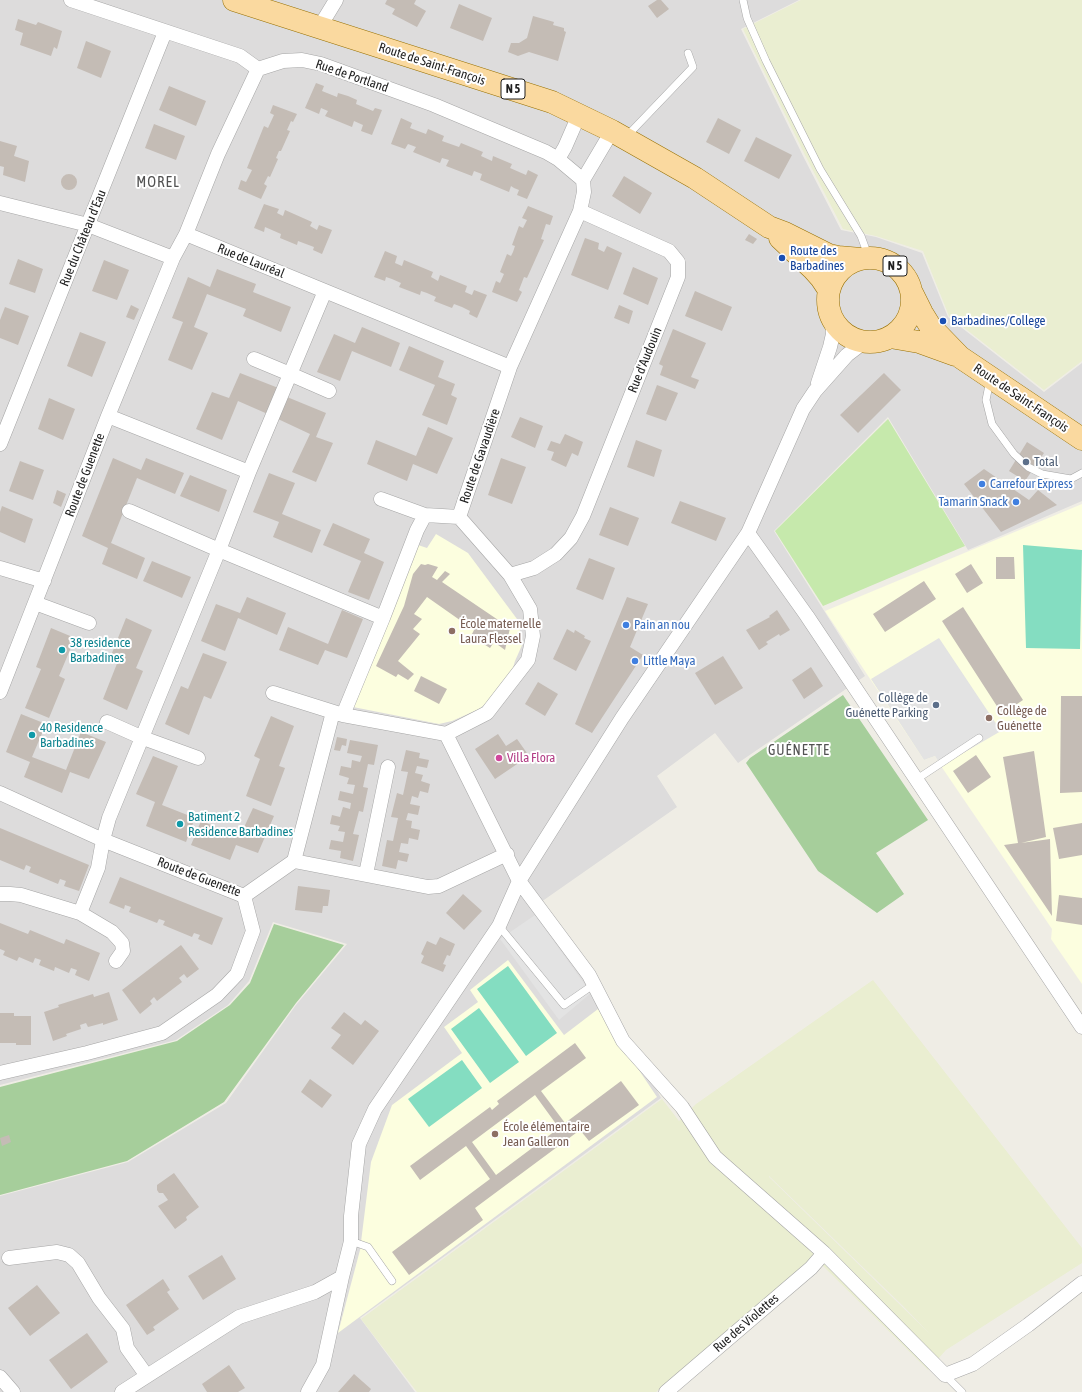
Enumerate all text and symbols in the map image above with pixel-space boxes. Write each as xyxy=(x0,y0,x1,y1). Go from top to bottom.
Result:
street label: Route de Saint-François xyxy=(377,39,487,89)
street label: Rue de Portland xyxy=(314,56,390,96)
road number: N 5 xyxy=(501,79,525,99)
district label: MOREL xyxy=(136,173,180,191)
street label: Rue du Château d'Eau xyxy=(57,187,109,289)
street label: Rue de Lauréal xyxy=(215,240,287,282)
place label: Route des Barbadines xyxy=(790,243,844,274)
marker: Route des Barbadines xyxy=(777,253,787,263)
road number: N 5 xyxy=(883,256,907,276)
place label: Barbadines/College xyxy=(951,313,1045,329)
marker: Barbadines/College xyxy=(938,316,948,326)
street label: Rue d'Audouin xyxy=(625,325,665,395)
street label: Route de Saint-François xyxy=(971,360,1071,436)
street label: Route de Gavaudière xyxy=(456,407,504,505)
street label: Route de Guenette xyxy=(62,431,108,519)
place label: Total xyxy=(1034,454,1058,470)
marker: Total xyxy=(1021,457,1031,467)
place label: Carrefour Express xyxy=(990,476,1073,492)
marker: Carrefour Express xyxy=(977,479,987,489)
place label: Tamarin Snack xyxy=(939,494,1008,510)
marker: Tamarin Snack xyxy=(1011,497,1021,507)
place label: École maternelle Laura Flessel xyxy=(460,616,541,647)
place label: Pain an nou xyxy=(634,617,690,633)
marker: Pain an nou xyxy=(621,620,631,630)
marker: École maternelle Laura Flessel xyxy=(447,626,457,636)
place label: 38 residence Barbadines xyxy=(70,635,130,666)
marker: 38 residence Barbadines xyxy=(57,645,67,655)
place label: Little Maya xyxy=(643,653,696,669)
marker: Little Maya xyxy=(630,656,640,666)
place label: Collège de Guénette Parking xyxy=(845,690,928,721)
marker: Collège de Guénette Parking xyxy=(931,700,941,710)
place label: Collège de Guénette xyxy=(997,703,1047,734)
marker: Collège de Guénette xyxy=(984,713,994,723)
place label: 40 Residence Barbadines xyxy=(40,720,103,751)
marker: 40 Residence Barbadines xyxy=(27,730,37,740)
district label: GUÉNETTE xyxy=(768,743,830,759)
place label: Villa Flora xyxy=(507,750,555,766)
marker: Villa Flora xyxy=(494,753,504,763)
place label: Batiment 2 Residence Barbadines xyxy=(188,809,293,840)
marker: Batiment 2 Residence Barbadines xyxy=(175,819,185,829)
street label: Route de Guenette xyxy=(155,854,243,900)
place label: École élémentaire Jean Galleron xyxy=(503,1119,590,1150)
marker: École élémentaire Jean Galleron xyxy=(490,1129,500,1139)
street label: Rue des Violettes xyxy=(710,1290,782,1356)

